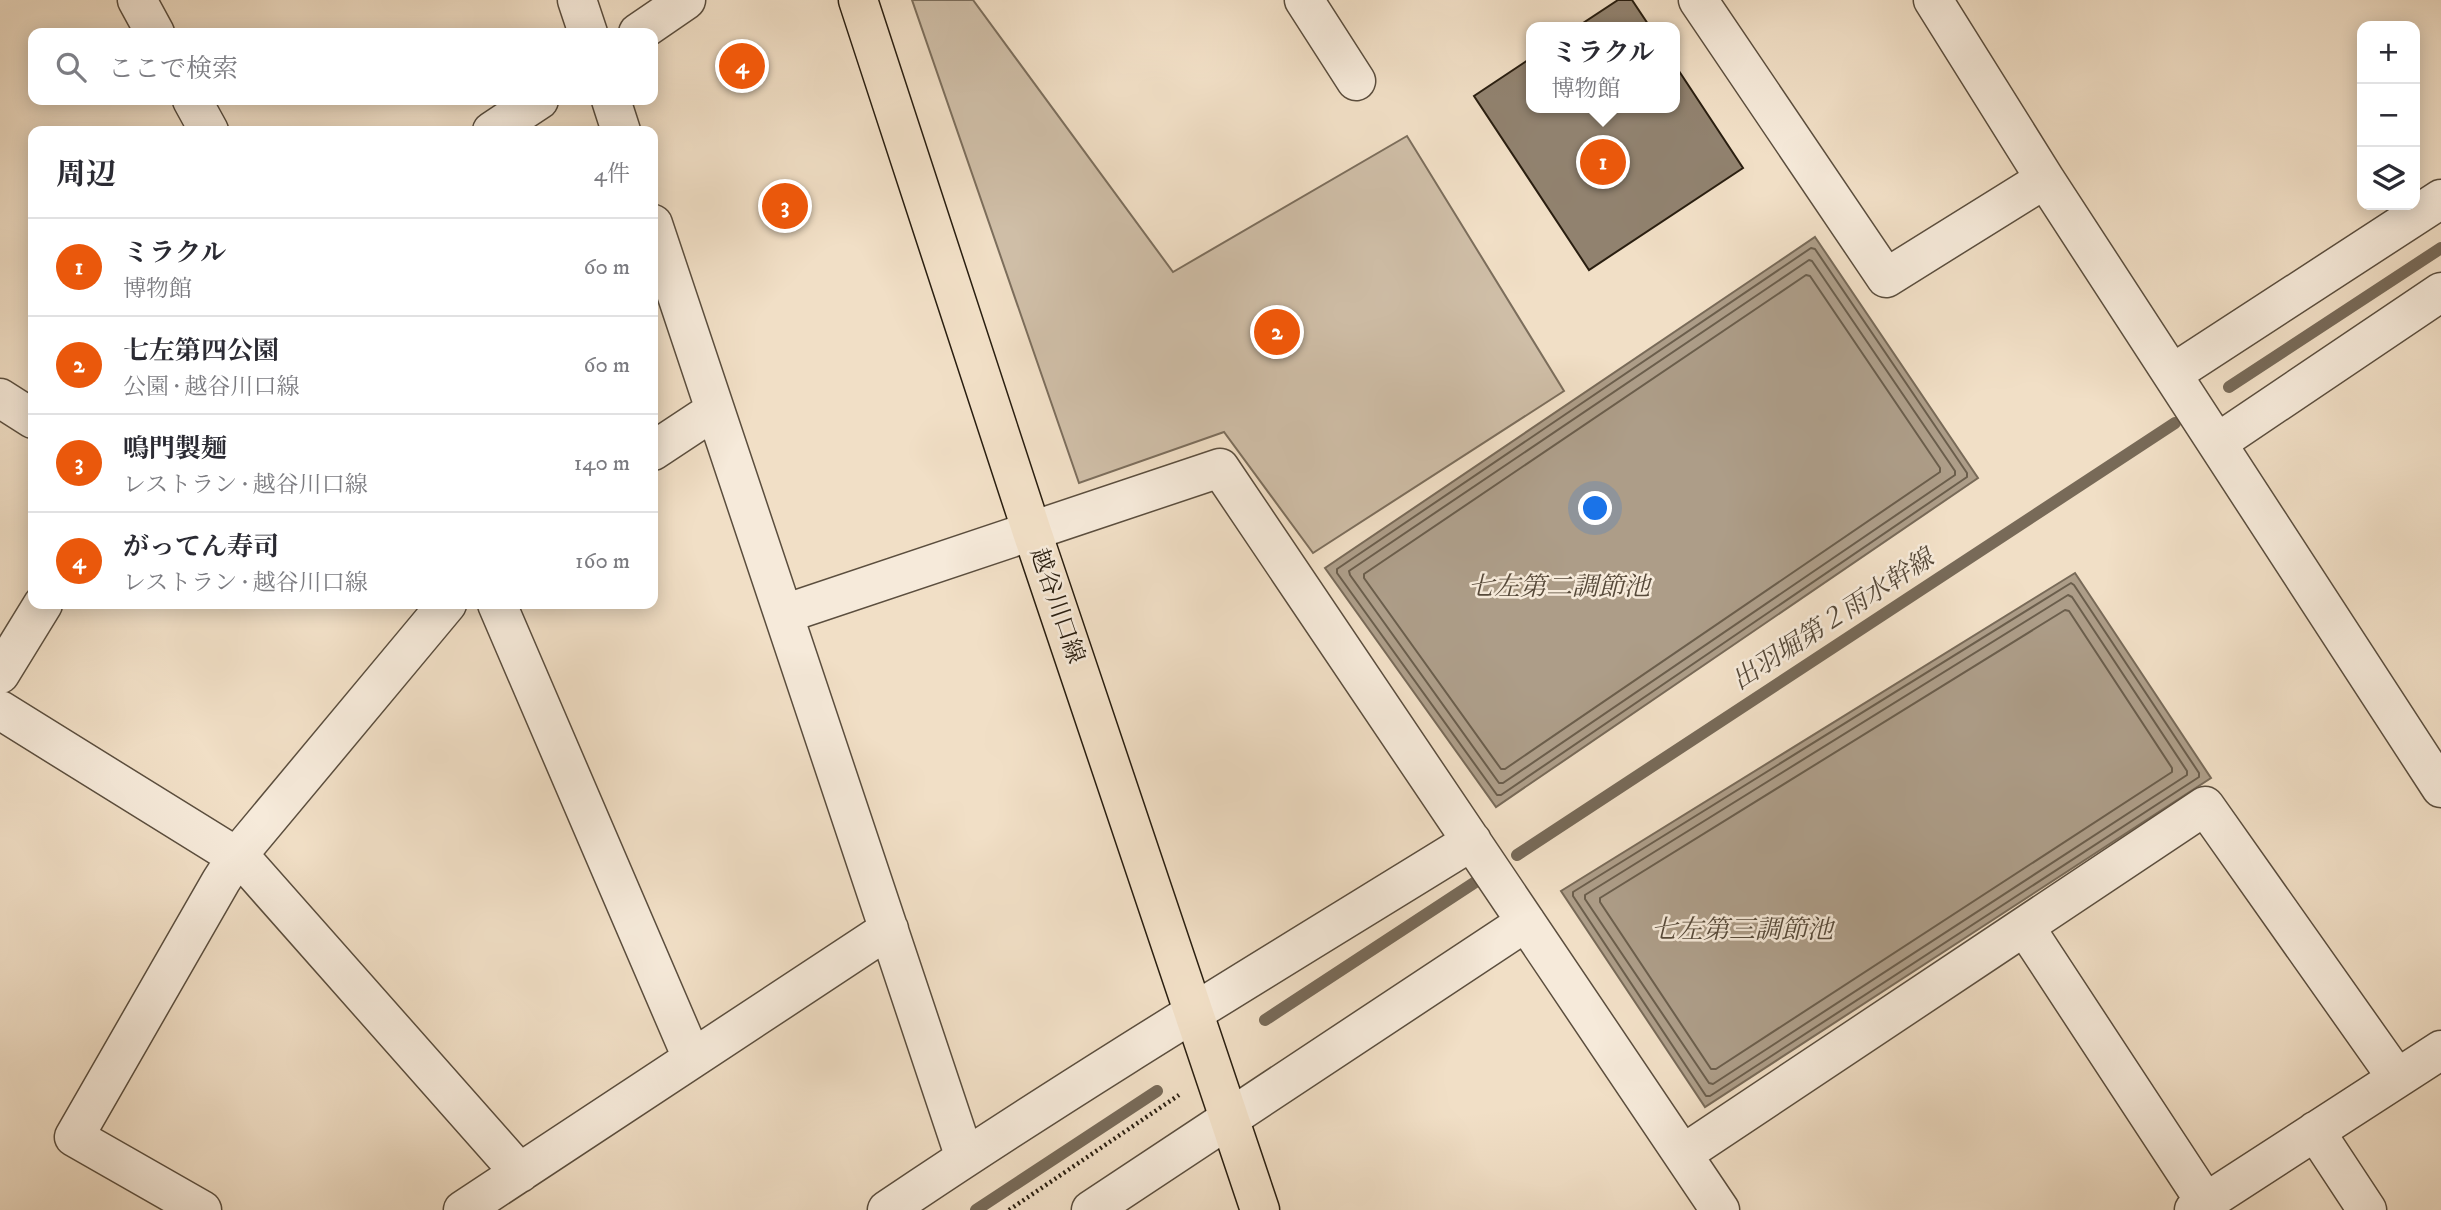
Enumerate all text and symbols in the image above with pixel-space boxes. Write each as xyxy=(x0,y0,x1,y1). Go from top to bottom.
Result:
map controls xyxy=(2357,21,2420,210)
button: + xyxy=(2357,21,2420,84)
popup xyxy=(1526,22,1680,113)
search box xyxy=(28,28,658,105)
text: ミラクル xyxy=(1551,37,1655,70)
pin: 4 xyxy=(719,40,765,92)
icon: search xyxy=(52,48,90,86)
text: ここで検索 xyxy=(108,53,238,86)
text: 博物館 xyxy=(1551,75,1620,104)
button: − xyxy=(2357,84,2420,147)
pin: 1 xyxy=(1580,136,1626,188)
button: layers xyxy=(2357,147,2420,210)
text: 周辺 xyxy=(56,157,116,194)
text: 4件 xyxy=(594,160,630,189)
pin: 3 xyxy=(762,180,808,232)
text: ミラクル xyxy=(123,237,226,270)
text: 1 xyxy=(75,253,83,282)
text: 60 m xyxy=(583,253,630,282)
text: 博物館 xyxy=(123,275,192,304)
pin: 2 xyxy=(1254,306,1300,358)
text: 七左第四公園 xyxy=(123,335,279,368)
text: 2 xyxy=(73,351,85,380)
text: 60 m xyxy=(583,351,630,380)
text: 公園 · 越谷川口線 xyxy=(123,373,299,402)
text: 鳴門製麺 xyxy=(123,433,227,466)
text: 3 xyxy=(75,449,83,478)
text: 140 m xyxy=(574,449,630,478)
text: レストラン · 越谷川口線 xyxy=(123,471,368,500)
your location xyxy=(1578,491,1612,525)
text: がってん寿司 xyxy=(123,531,279,564)
water label: 出羽堀第２雨水幹線 xyxy=(1726,541,1943,698)
street label: 越谷川口線 xyxy=(1023,544,1091,668)
text: 4 xyxy=(72,547,86,576)
text: 160 m xyxy=(575,547,630,576)
text: レストラン · 越谷川口線 xyxy=(123,569,368,598)
water label: 七左第二調節池 xyxy=(1468,571,1653,604)
water label: 七左第三調節池 xyxy=(1651,914,1836,947)

